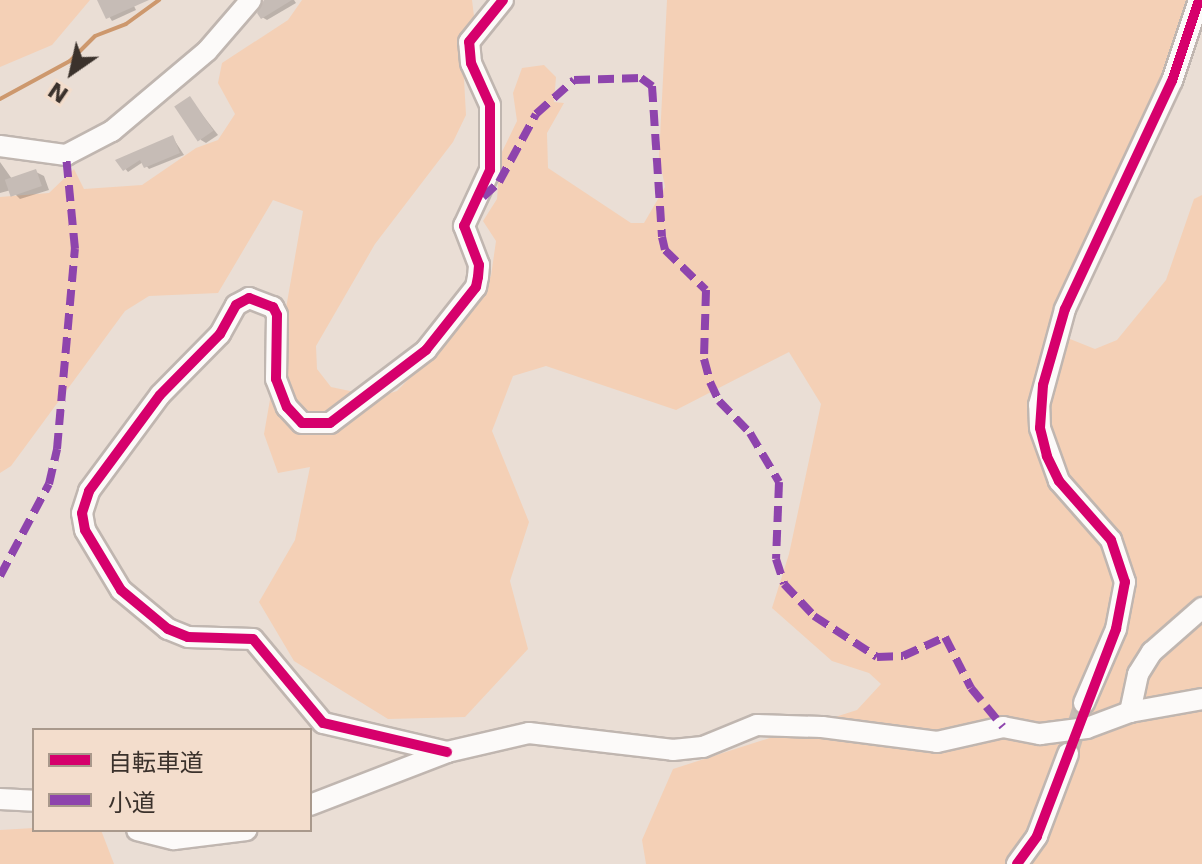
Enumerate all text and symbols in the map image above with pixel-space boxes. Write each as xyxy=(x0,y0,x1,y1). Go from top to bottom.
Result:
north arrow xyxy=(32,32,112,112)
text: N xyxy=(44,77,73,108)
legend xyxy=(32,728,312,832)
text: 自転車道 xyxy=(108,749,204,777)
text: 小道 xyxy=(108,789,156,817)

